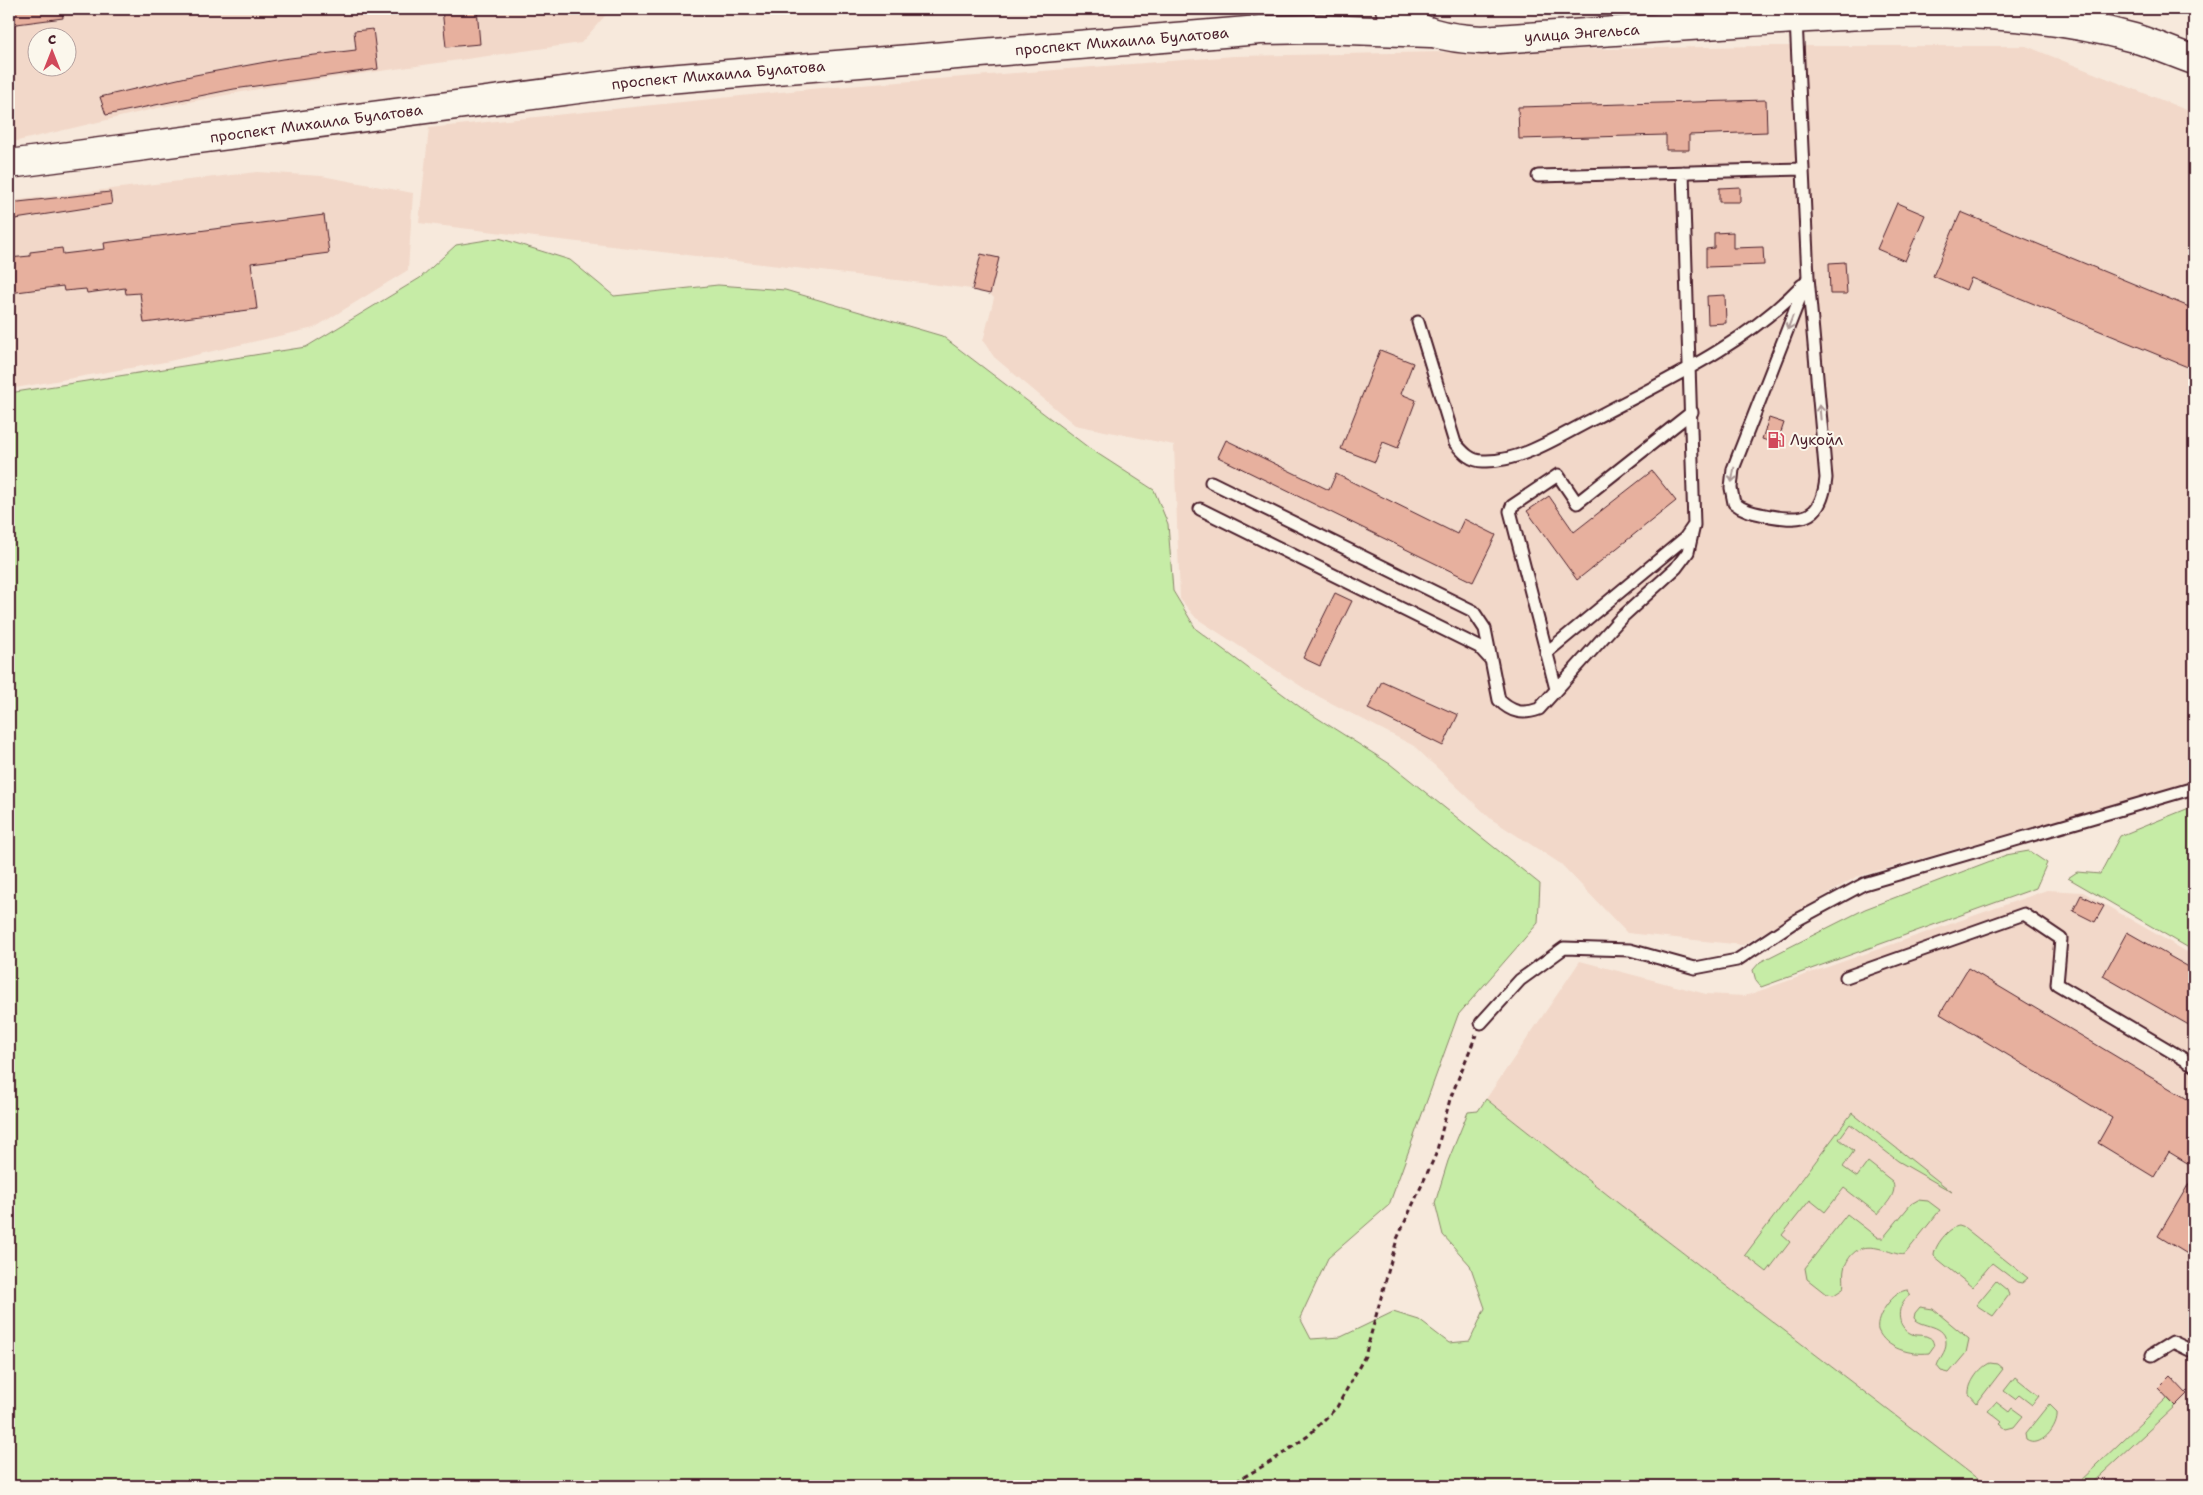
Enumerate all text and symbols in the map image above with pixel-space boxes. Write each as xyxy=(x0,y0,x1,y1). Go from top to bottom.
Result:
street label: улица Энгельса xyxy=(1523,19,1641,47)
street label: проспект Михаила Булатова xyxy=(1014,23,1230,60)
north arrow xyxy=(28,28,78,78)
text: С xyxy=(48,30,56,48)
street label: проспект Михаила Булатова xyxy=(610,56,827,94)
street label: проспект Михаила Булатова xyxy=(209,99,425,147)
one-way arrow xyxy=(1785,315,1794,330)
one-way arrow xyxy=(1815,405,1825,421)
fuel station icon: Лукойл xyxy=(1766,430,1786,450)
place label: Лукойл xyxy=(1790,430,1844,450)
one-way arrow xyxy=(1727,466,1737,482)

